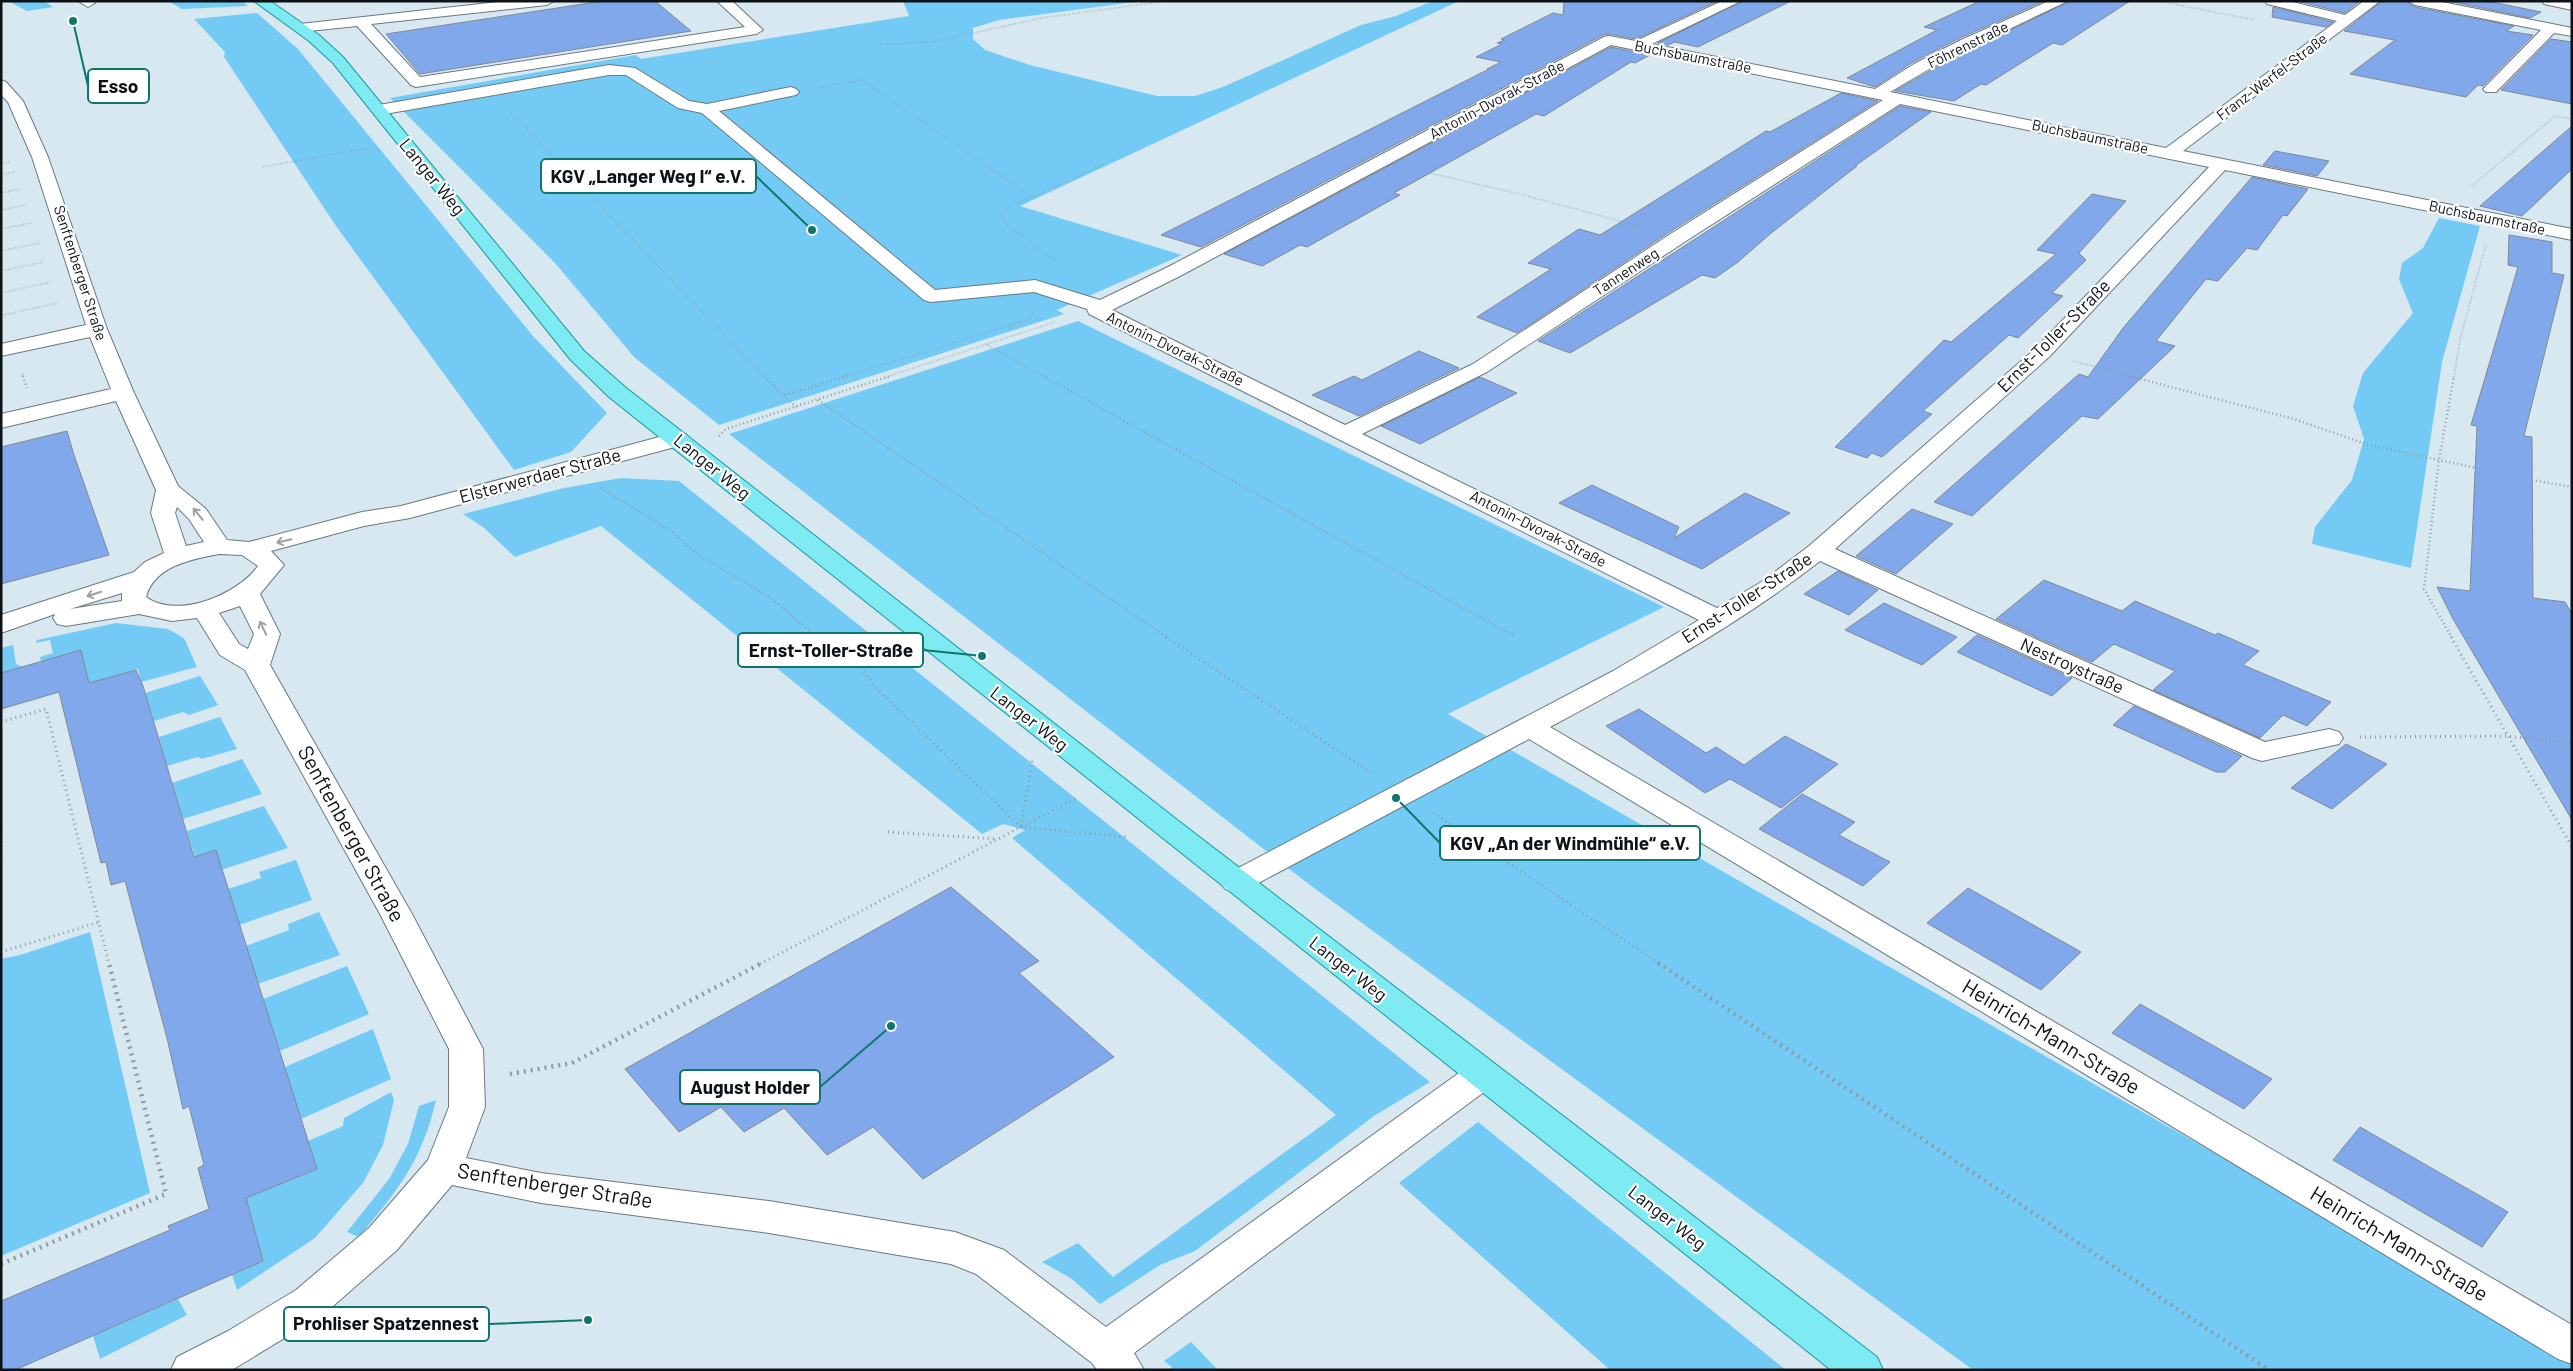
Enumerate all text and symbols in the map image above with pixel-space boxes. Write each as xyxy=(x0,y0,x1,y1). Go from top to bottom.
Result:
street label: Föhrenstraße xyxy=(1924,17,2011,71)
street label: Franz-Werfel-Straße xyxy=(2213,29,2330,124)
street label: Buchsbaumstraße xyxy=(1633,36,1753,76)
street label: Antonin-Dvorak-Straße xyxy=(1426,56,1567,142)
callout: Esso xyxy=(88,69,149,103)
text: Esso xyxy=(98,74,138,97)
street label: Buchsbaumstraße xyxy=(2030,115,2150,157)
street label: Langer Weg xyxy=(395,133,470,219)
callout: KGV „Langer Weg I“ e.V. xyxy=(541,159,756,193)
text: KGV „Langer Weg I“ e.V. xyxy=(550,164,746,187)
street label: Buchsbaumstraße xyxy=(2427,196,2547,238)
street label: Senftenberger Straße xyxy=(51,203,111,343)
street label: Tannenweg xyxy=(1589,243,1662,299)
street label: Ernst-Toller-Straße xyxy=(1992,274,2114,396)
street label: Antonin-Dvorak-Straße xyxy=(1104,307,1247,389)
street label: Langer Weg xyxy=(670,429,756,504)
street label: Elsterwerdaer Straße xyxy=(456,443,623,507)
street label: Antonin-Dvorak-Straße xyxy=(1467,486,1610,570)
one-way arrow xyxy=(193,507,203,521)
one-way arrow xyxy=(276,537,292,546)
street label: Ernst-Toller-Straße xyxy=(1677,547,1816,647)
one-way arrow xyxy=(87,589,103,599)
one-way arrow xyxy=(257,621,267,636)
street label: Nestroystraße xyxy=(2017,632,2128,698)
callout: Ernst-Toller-Straße xyxy=(738,633,923,667)
text: Ernst-Toller-Straße xyxy=(749,638,913,661)
street label: Langer Weg xyxy=(986,681,1073,755)
street label: Senftenberger Straße xyxy=(294,741,411,926)
callout: KGV „An der Windmühle“ e.V. xyxy=(1440,826,1700,860)
text: KGV „An der Windmühle“ e.V. xyxy=(1450,831,1690,854)
street label: Langer Weg xyxy=(1305,931,1392,1005)
street label: Heinrich-Mann-Straße xyxy=(1958,973,2145,1099)
callout: August Holder xyxy=(680,1070,820,1104)
text: August Holder xyxy=(690,1075,811,1098)
street label: Senftenberger Straße xyxy=(456,1157,655,1212)
street label: Langer Weg xyxy=(1624,1180,1711,1254)
street label: Heinrich-Mann-Straße xyxy=(2306,1180,2493,1306)
callout: Prohliser Spatzennest xyxy=(284,1307,489,1341)
text: Prohliser Spatzennest xyxy=(293,1311,479,1334)

